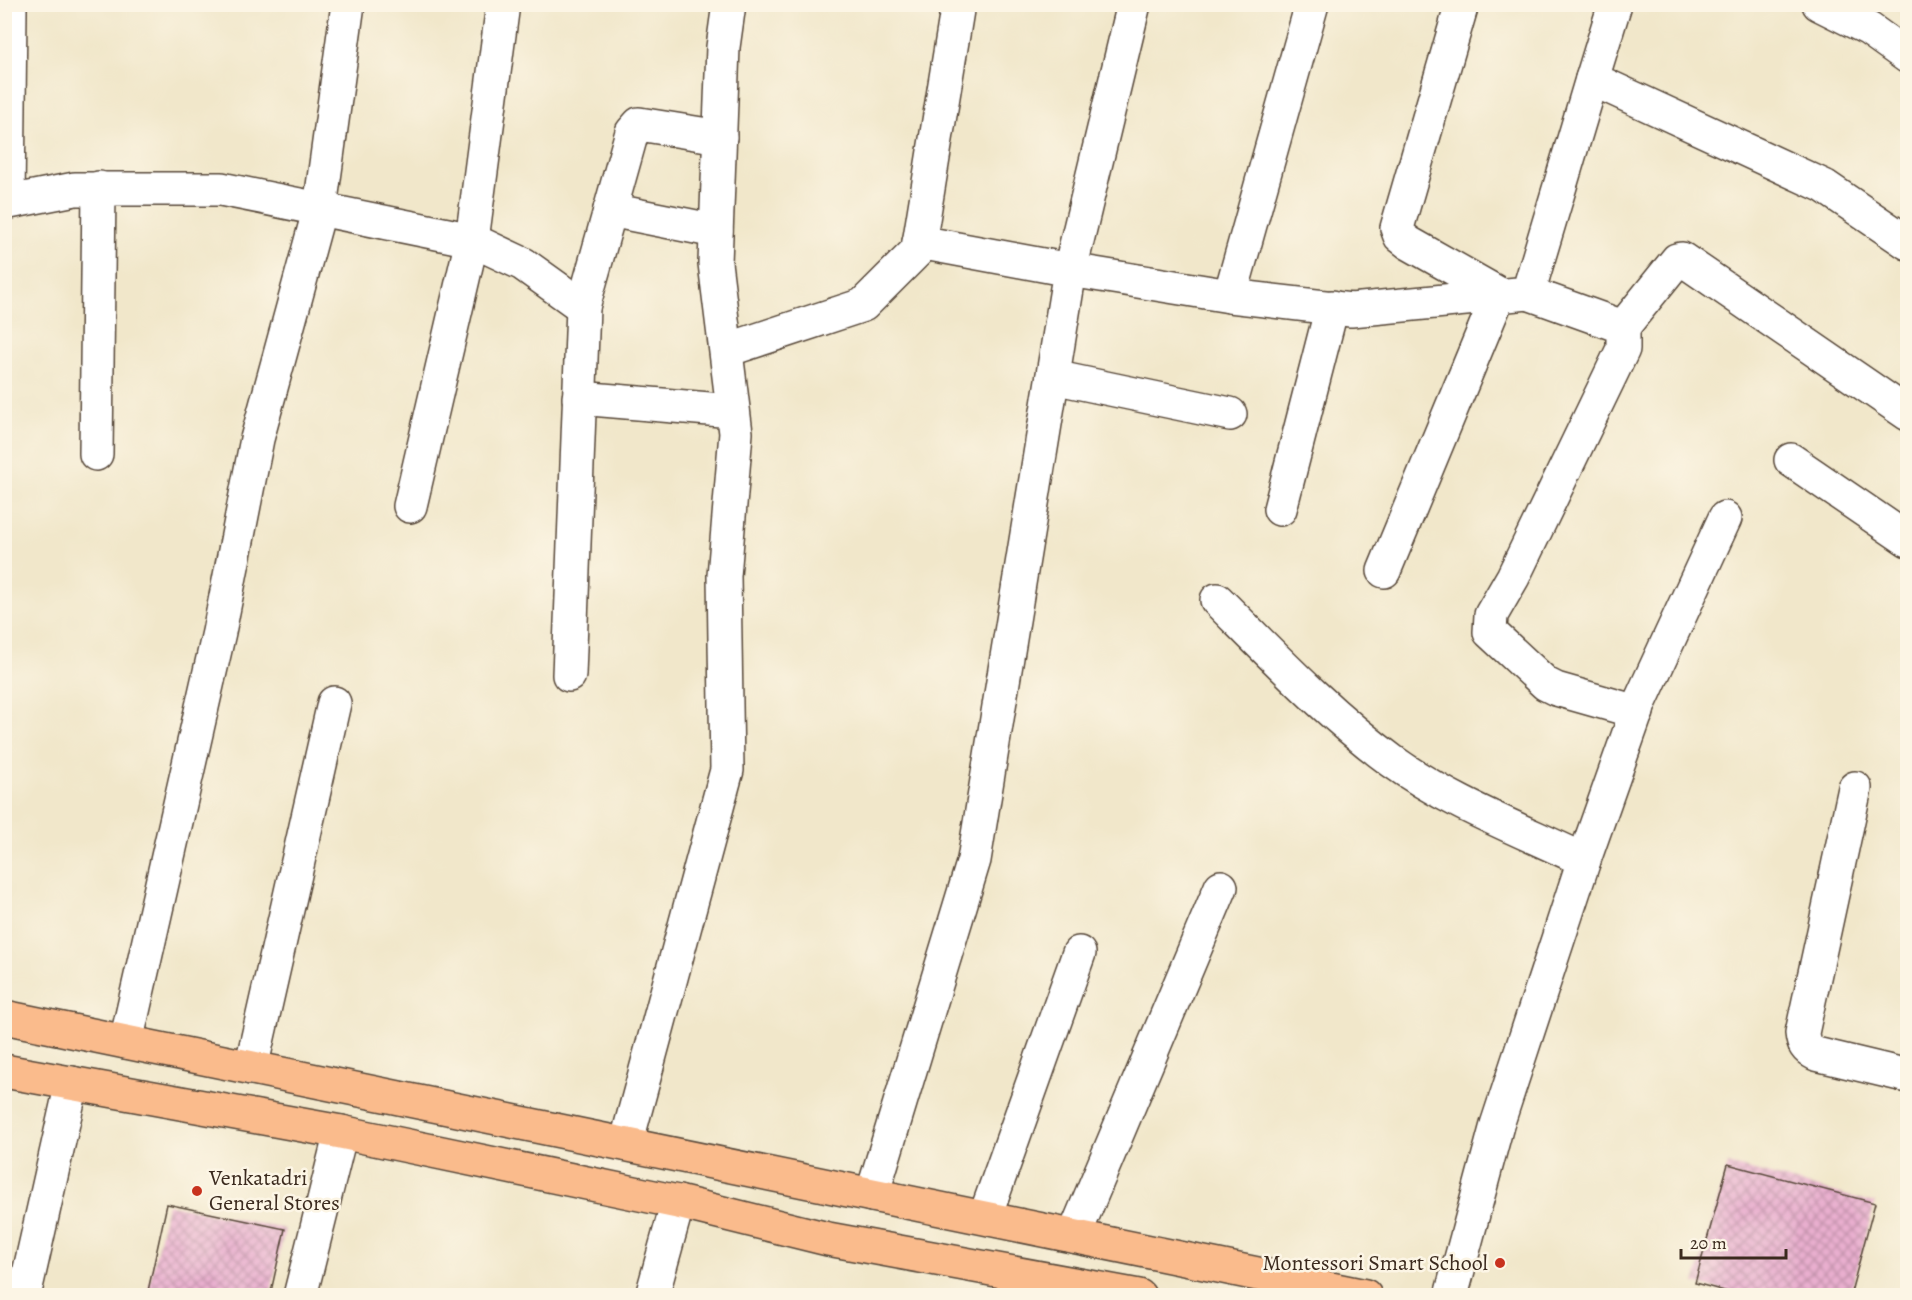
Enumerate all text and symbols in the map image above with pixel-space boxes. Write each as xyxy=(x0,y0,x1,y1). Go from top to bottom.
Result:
place label: Venkatadri General Stores xyxy=(208,1163,340,1218)
marker: Venkatadri General Stores xyxy=(190,1184,204,1198)
scale bar xyxy=(1681,1222,1786,1260)
text: 20 m xyxy=(1690,1231,1727,1255)
place label: Montessori Smart School xyxy=(1262,1248,1488,1278)
marker: Montessori Smart School xyxy=(1493,1256,1507,1270)

